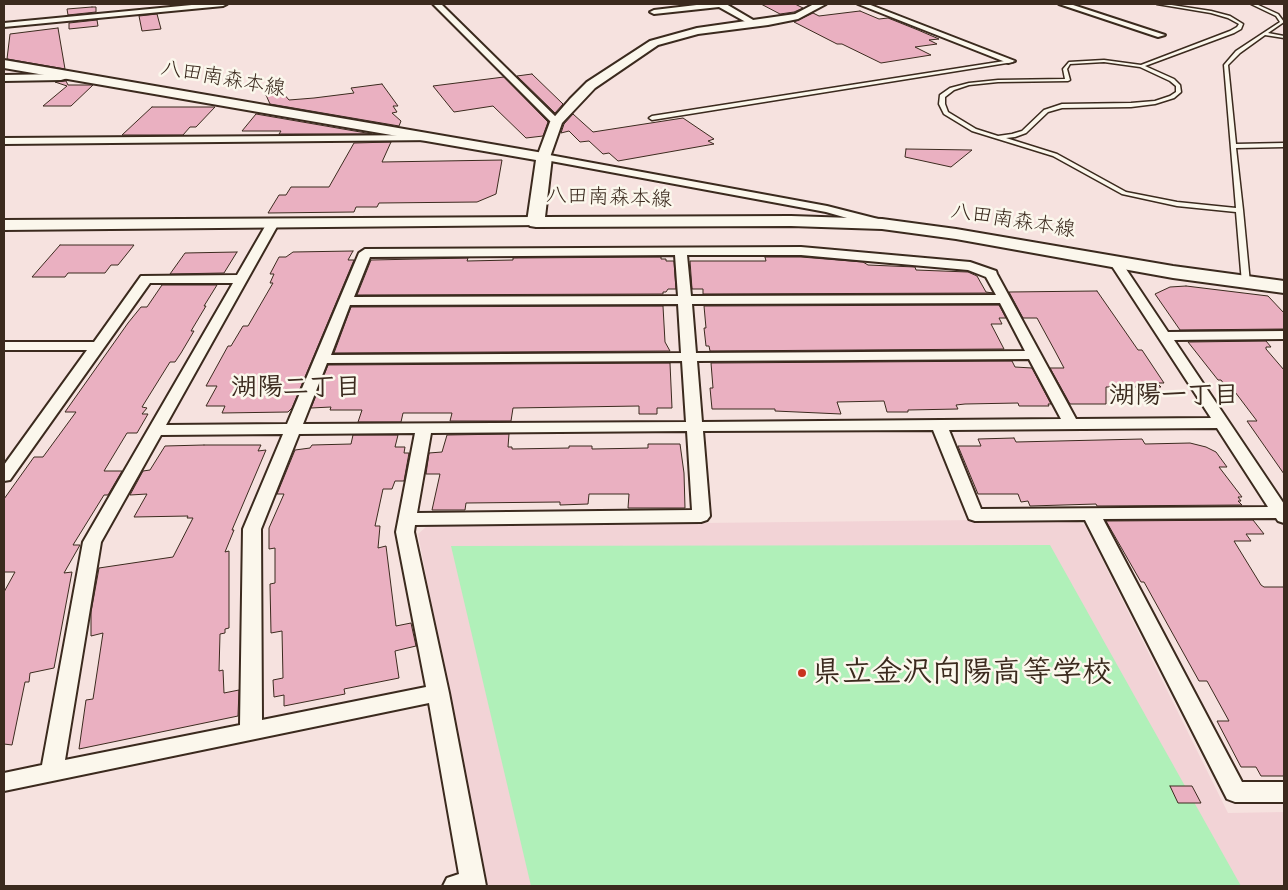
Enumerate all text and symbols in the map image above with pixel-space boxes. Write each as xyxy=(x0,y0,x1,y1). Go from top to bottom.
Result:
street label: 八田南森本線 xyxy=(159,56,287,102)
street label: 八田南森本線 xyxy=(546,183,672,213)
street label: 八田南森本線 xyxy=(949,199,1077,243)
district label: 湖陽二丁目 xyxy=(231,372,361,404)
district label: 湖陽一丁目 xyxy=(1109,380,1239,412)
place label: 県立金沢向陽高等学校 xyxy=(812,655,1112,691)
marker: 県立金沢向陽高等学校 xyxy=(796,667,808,679)

